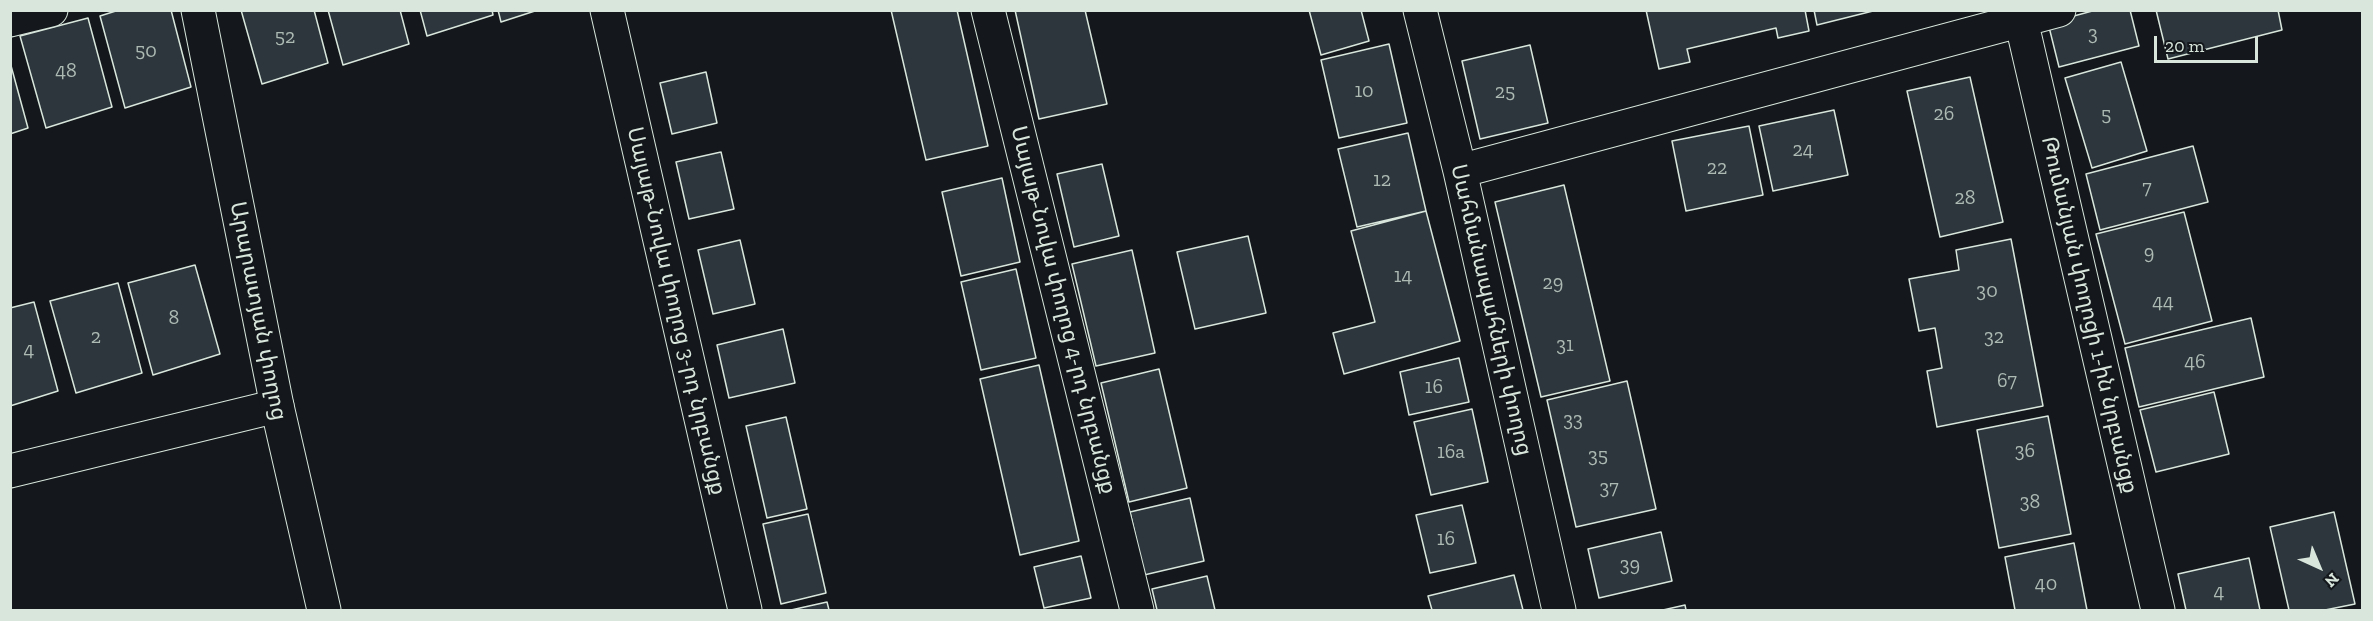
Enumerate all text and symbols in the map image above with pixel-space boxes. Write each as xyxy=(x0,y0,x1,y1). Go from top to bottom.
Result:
house number: 3 xyxy=(2088,22,2098,46)
scale bar xyxy=(2157,24,2260,62)
house number: 52 xyxy=(275,25,295,49)
text: 20 m xyxy=(2165,35,2204,57)
house number: 50 xyxy=(135,39,157,63)
house number: 48 xyxy=(55,59,77,83)
house number: 10 xyxy=(1354,79,1374,103)
house number: 25 xyxy=(1495,80,1515,104)
house number: 26 xyxy=(1934,102,1954,126)
house number: 5 xyxy=(2101,103,2111,127)
street label: Սայաթ-Նովա փողոց 4-րդ նրբանցք xyxy=(1004,123,1122,497)
street label: Սայաթ-Նովա փողոց 3-րդ նրբանցք xyxy=(621,124,731,498)
street label: Թումանյան փողոցի 1-ին նրբանցք xyxy=(2035,134,2143,496)
house number: 24 xyxy=(1792,138,1814,162)
house number: 22 xyxy=(1707,156,1727,180)
street label: Սահմանապահների փողոց xyxy=(1445,162,1537,458)
house number: 12 xyxy=(1373,168,1391,192)
house number: 7 xyxy=(2142,176,2152,200)
house number: 28 xyxy=(1954,186,1976,210)
street label: Արարատյան փողոց xyxy=(224,199,292,423)
house number: 9 xyxy=(2144,241,2154,265)
house number: 14 xyxy=(1394,264,1412,288)
house number: 29 xyxy=(1543,271,1563,295)
house number: 30 xyxy=(1976,279,1998,303)
house number: 44 xyxy=(2152,290,2174,314)
house number: 8 xyxy=(169,306,179,330)
house number: 2 xyxy=(91,325,101,349)
house number: 32 xyxy=(1984,325,2004,349)
house number: 31 xyxy=(1556,333,1574,357)
house number: 4 xyxy=(24,338,34,362)
house number: 46 xyxy=(2184,350,2206,374)
house number: 67 xyxy=(1997,369,2017,393)
house number: 16 xyxy=(1425,375,1443,399)
house number: 33 xyxy=(1563,408,1583,432)
house number: 36 xyxy=(2015,439,2035,463)
house number: 16a xyxy=(1437,440,1465,464)
house number: 35 xyxy=(1588,444,1608,468)
house number: 37 xyxy=(1599,476,1619,500)
house number: 38 xyxy=(2020,490,2040,514)
house number: 16 xyxy=(1437,527,1455,551)
north arrow xyxy=(2289,537,2349,597)
house number: 39 xyxy=(1620,553,1640,577)
text: N xyxy=(2321,569,2343,591)
house number: 40 xyxy=(2035,572,2057,596)
house number: 4 xyxy=(2214,580,2224,604)

